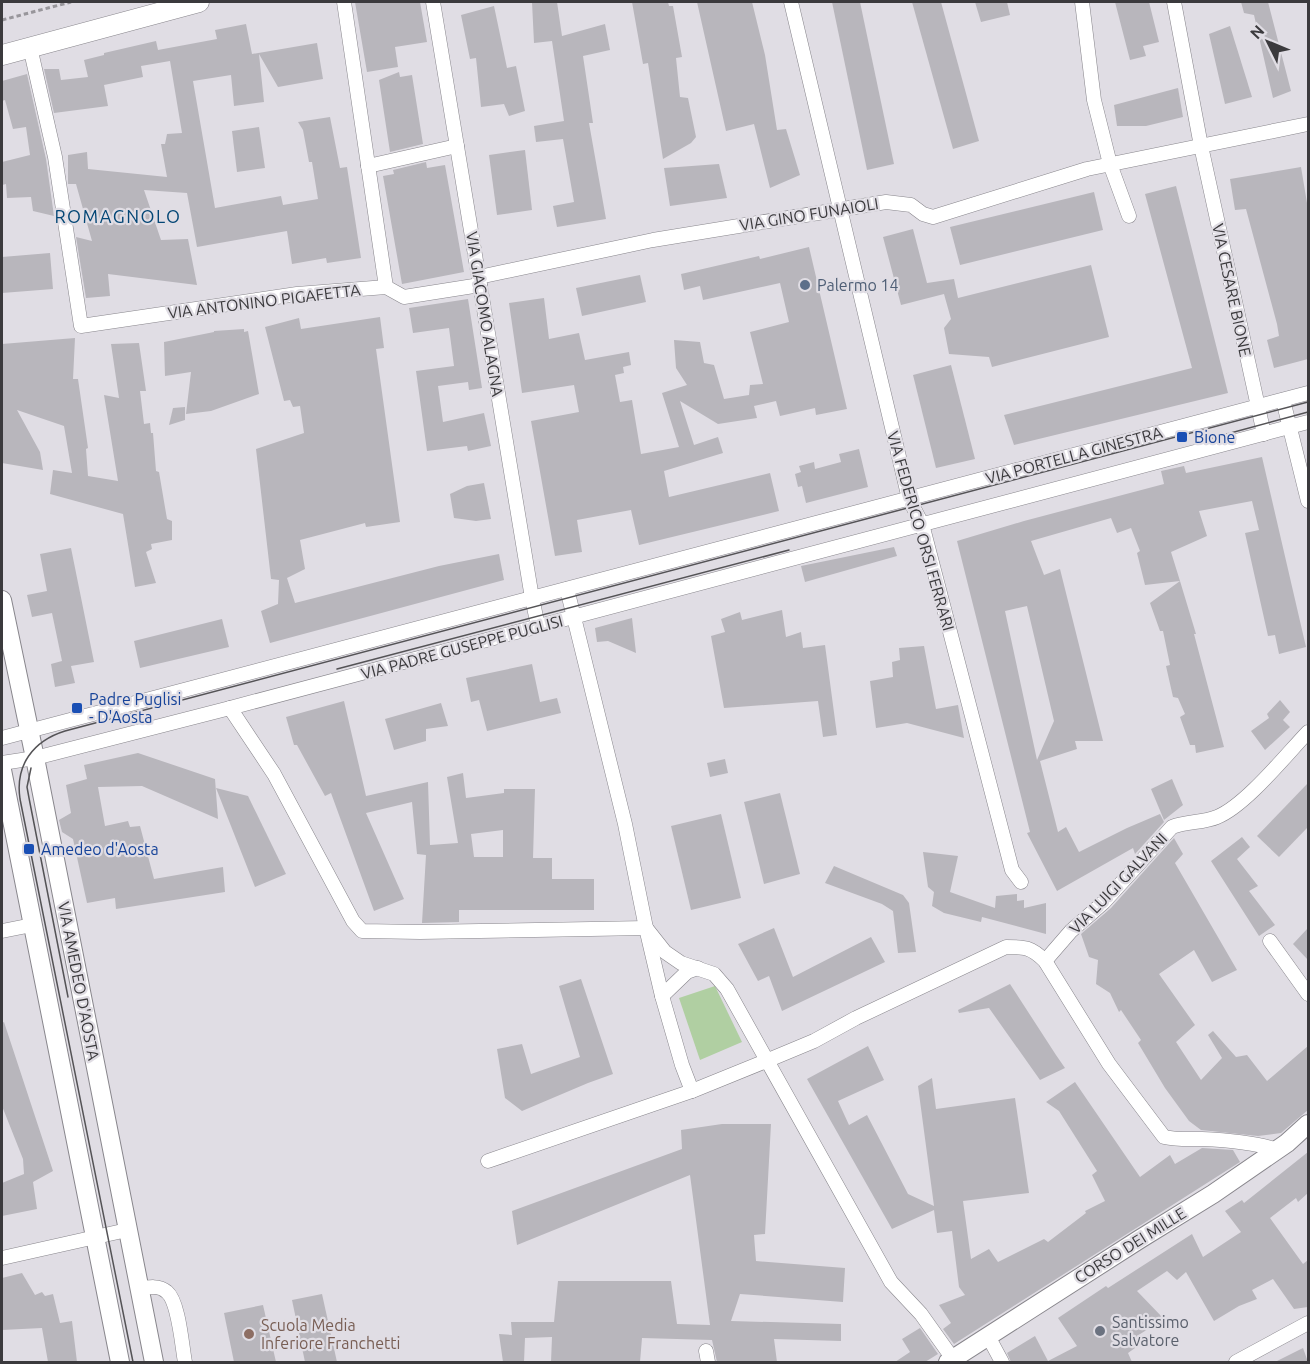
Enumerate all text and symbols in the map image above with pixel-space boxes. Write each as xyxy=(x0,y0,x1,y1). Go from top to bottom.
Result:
north arrow xyxy=(1238,12,1298,72)
text: N xyxy=(1246,21,1268,42)
street label: VIA GINO FUNAIOLI xyxy=(738,194,880,234)
district label: ROMAGNOLO xyxy=(54,206,182,226)
street label: VIA CESARE BIONE xyxy=(1209,222,1255,358)
street label: VIA GIACOMO ALAGNA xyxy=(463,230,507,398)
place label: Palermo 14 xyxy=(817,276,899,294)
marker: Palermo 14 xyxy=(798,278,812,292)
street label: VIA ANTONINO PIGAFETTA xyxy=(167,280,362,322)
street label: VIA PORTELLA GINESTRA xyxy=(984,423,1165,487)
place label: Bione xyxy=(1194,428,1235,446)
street label: VIA FEDERICO ORSI FERRARI xyxy=(884,429,958,633)
marker: Bione xyxy=(1175,430,1189,444)
street label: VIA PADRE GUSEPPE PUGLISI xyxy=(359,611,565,683)
place label: Padre Puglisi - D'Aosta xyxy=(89,690,181,726)
marker: Padre Puglisi - D'Aosta xyxy=(70,701,84,715)
street label: VIA LUIGI GALVANI xyxy=(1065,829,1171,937)
place label: Amedeo d'Aosta xyxy=(41,840,159,858)
marker: Amedeo d'Aosta xyxy=(22,842,36,856)
street label: VIA AMEDEO D'AOSTA xyxy=(55,900,103,1062)
street label: CORSO DEI MILLE xyxy=(1071,1203,1189,1286)
place label: Santissimo Salvatore xyxy=(1112,1313,1189,1349)
place label: Scuola Media Inferiore Franchetti xyxy=(261,1316,400,1352)
marker: Santissimo Salvatore xyxy=(1093,1324,1107,1338)
marker: Scuola Media Inferiore Franchetti xyxy=(242,1327,256,1341)

